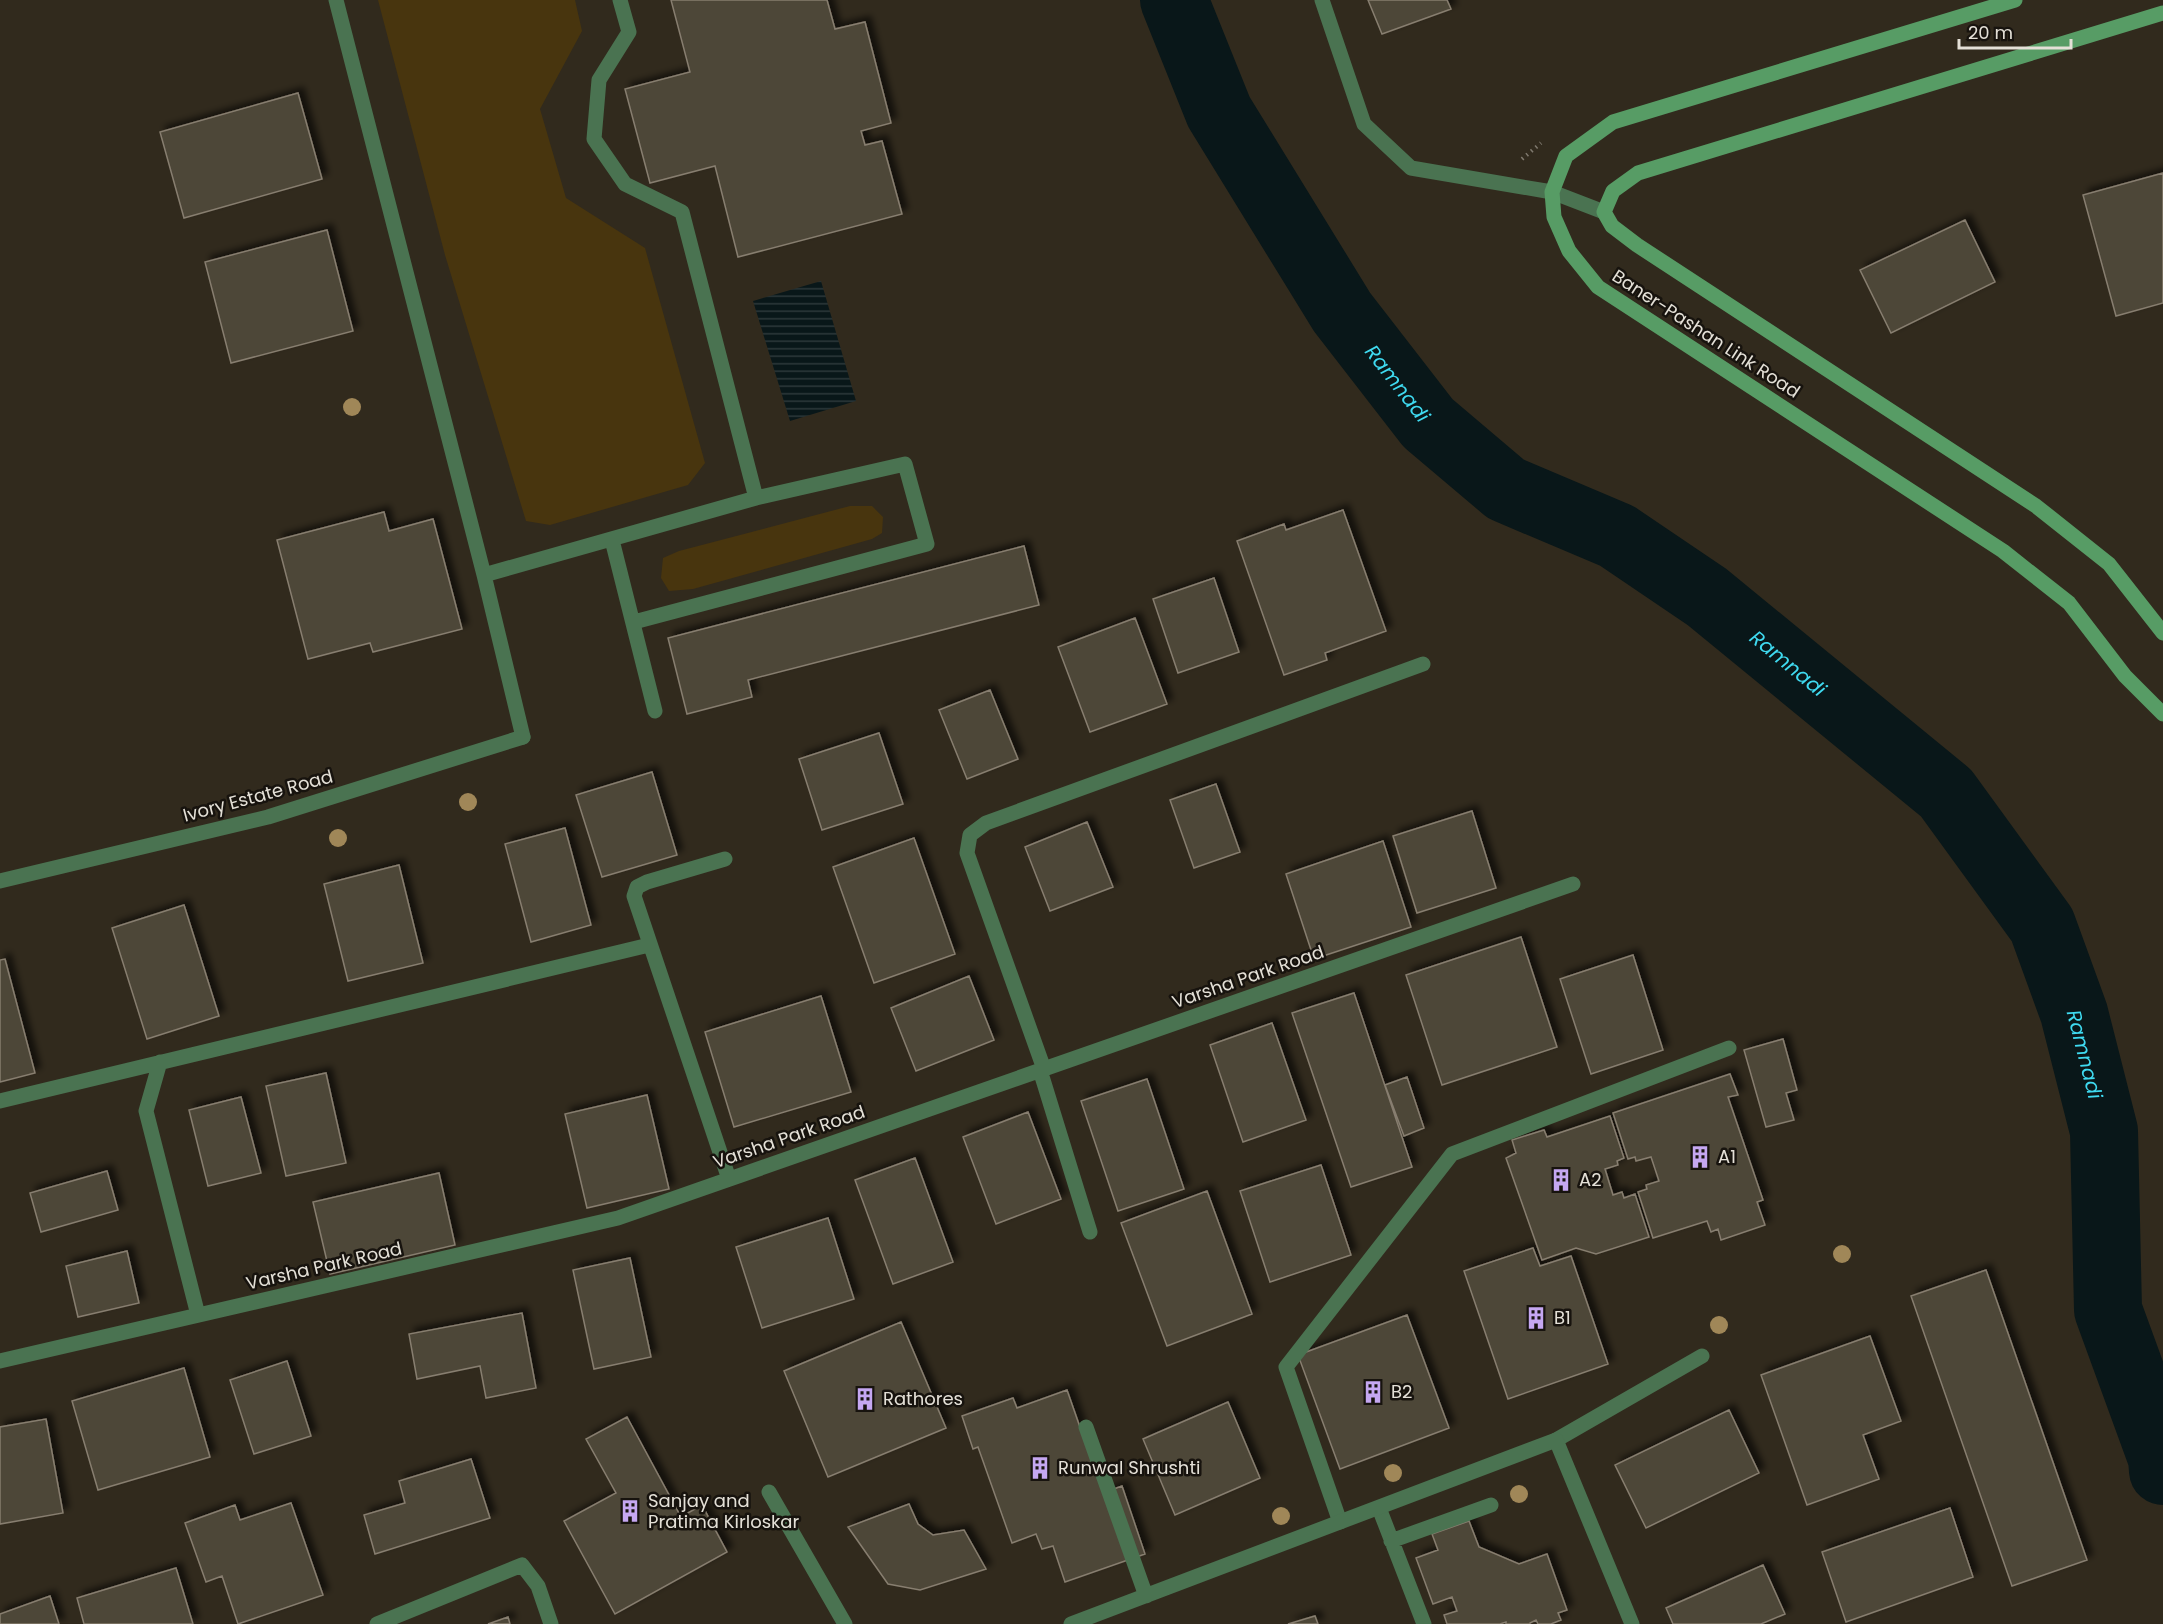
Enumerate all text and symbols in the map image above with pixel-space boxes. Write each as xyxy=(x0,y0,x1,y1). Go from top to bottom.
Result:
scale bar xyxy=(1959,12,2072,50)
text: 20 m xyxy=(1968,20,2013,45)
street label: Baner-Pashan Link Road xyxy=(1608,263,1805,404)
water label: Ramnadi xyxy=(1358,339,1437,429)
water label: Ramnadi xyxy=(1744,624,1833,704)
street label: Ivory Estate Road xyxy=(180,763,336,828)
street label: Varsha Park Road xyxy=(1169,939,1327,1014)
water label: Ramnadi xyxy=(2060,1007,2110,1103)
street label: Varsha Park Road xyxy=(710,1099,868,1174)
building icon: A1 xyxy=(1687,1144,1713,1170)
place label: A1 xyxy=(1718,1144,1736,1169)
building icon: A2 xyxy=(1548,1167,1574,1193)
place label: A2 xyxy=(1579,1167,1601,1192)
street label: Varsha Park Road xyxy=(244,1235,404,1296)
building icon: B1 xyxy=(1523,1305,1549,1331)
place label: B1 xyxy=(1554,1305,1571,1330)
building icon: B2 xyxy=(1360,1379,1386,1405)
place label: B2 xyxy=(1391,1379,1412,1404)
building icon: Rathores xyxy=(852,1386,878,1412)
place label: Rathores xyxy=(883,1386,963,1411)
building icon: Runwal Shrushti xyxy=(1027,1455,1053,1481)
place label: Runwal Shrushti xyxy=(1058,1455,1200,1480)
place label: Sanjay and Pratima Kirloskar xyxy=(648,1488,800,1534)
building icon: Sanjay and Pratima Kirloskar xyxy=(617,1498,643,1524)

